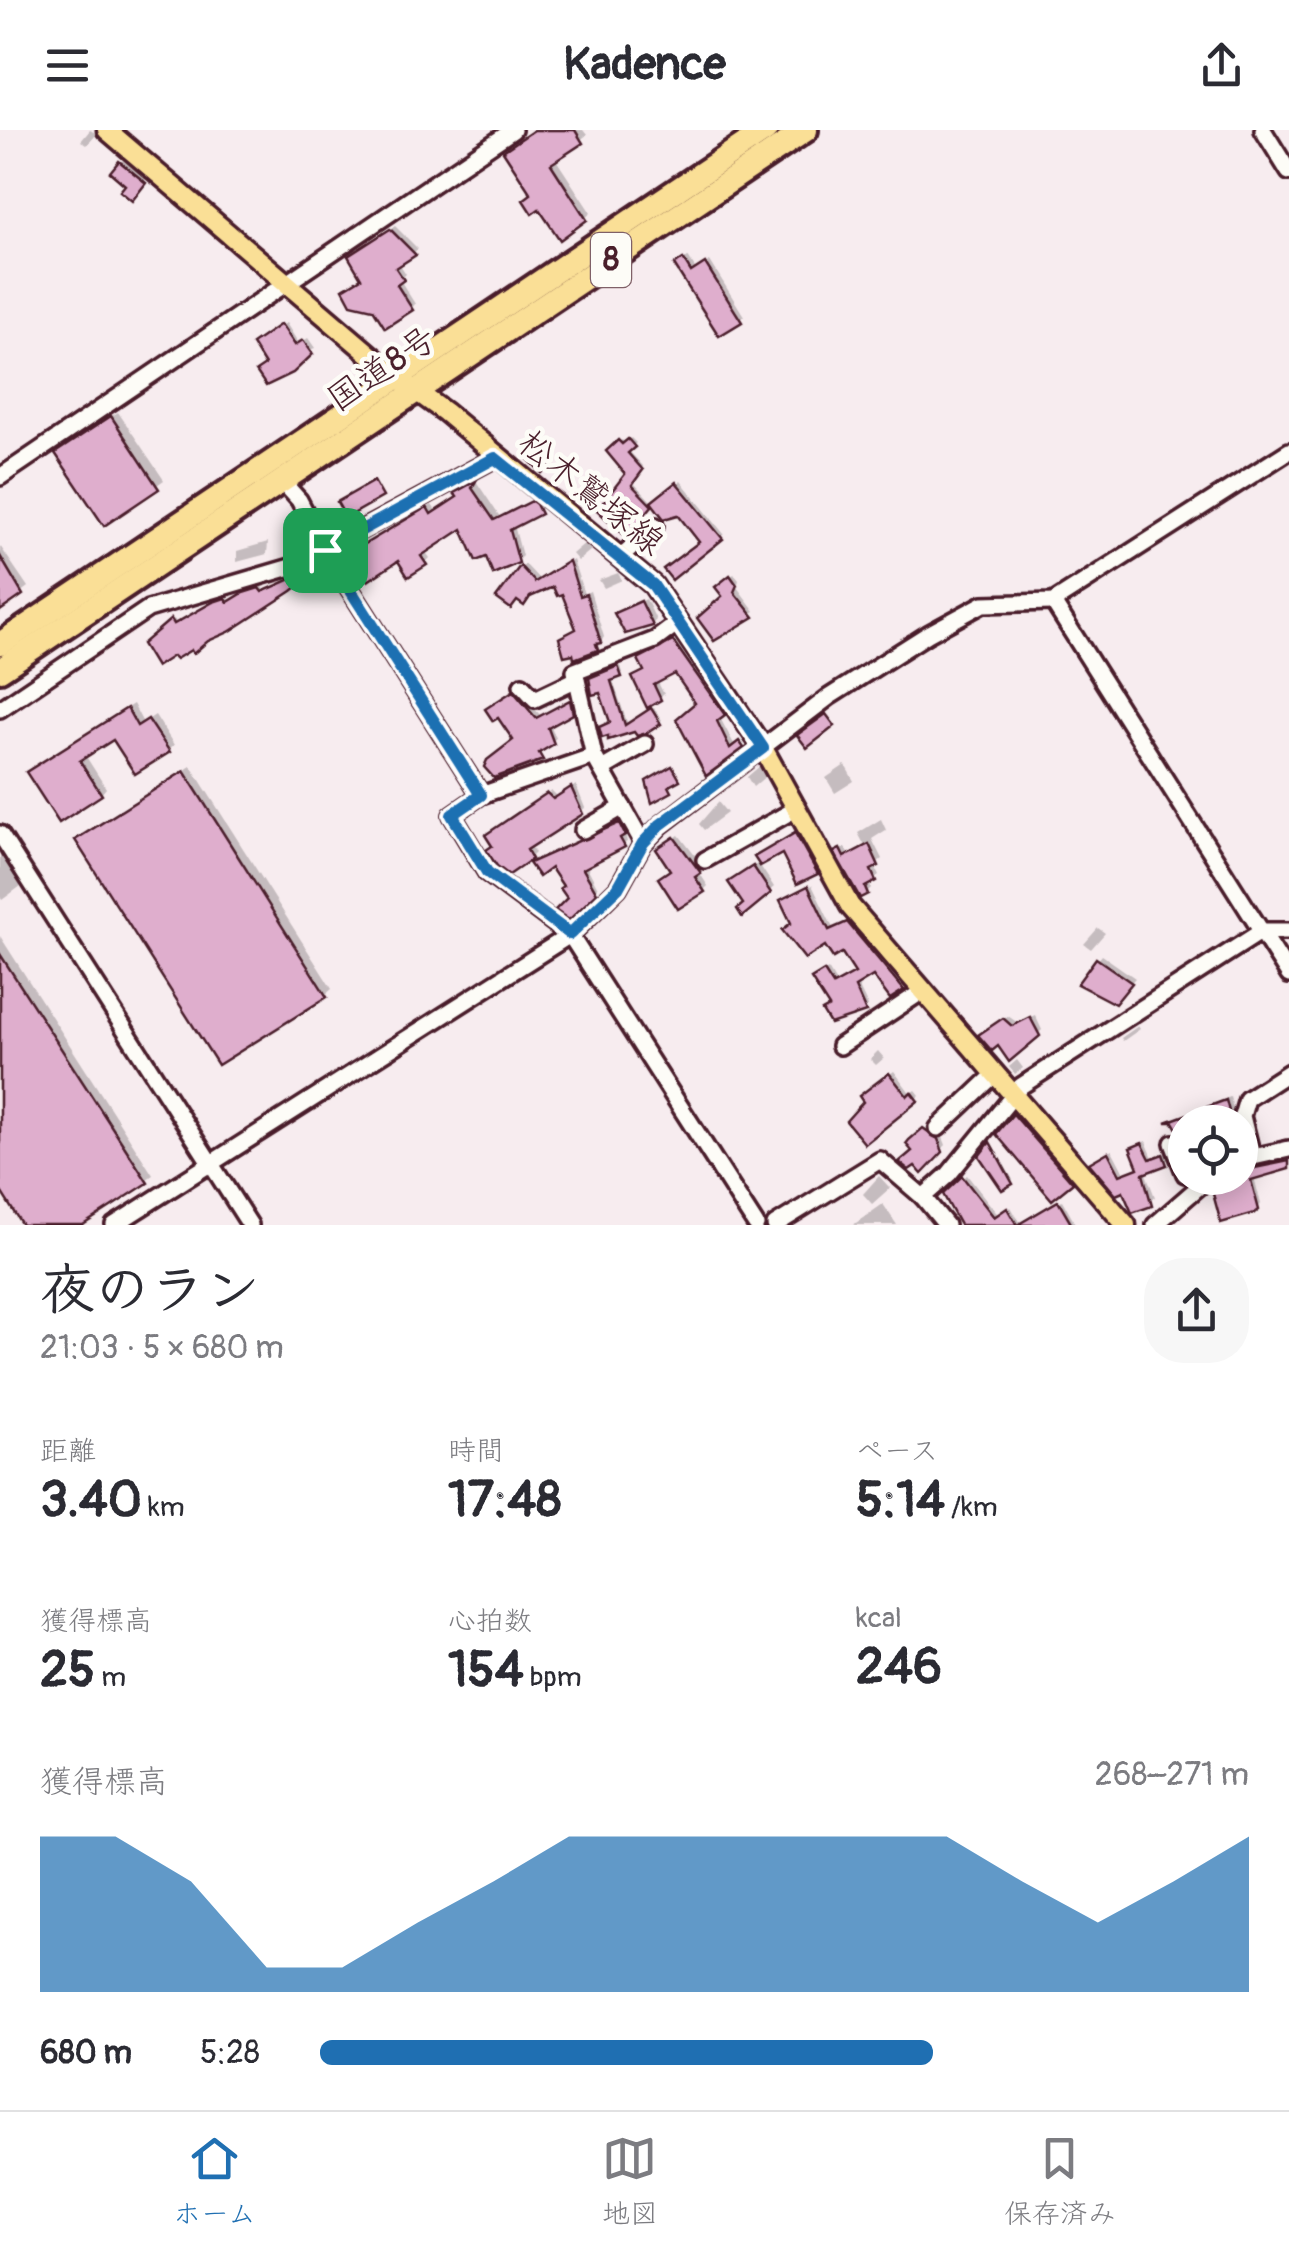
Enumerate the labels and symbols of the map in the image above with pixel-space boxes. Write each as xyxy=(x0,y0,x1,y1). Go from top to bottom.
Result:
road number: 8 xyxy=(591,233,631,287)
street label: 国道8号 xyxy=(319,316,445,422)
street label: 松木鷲塚線 xyxy=(509,421,673,565)
pin xyxy=(283,508,368,593)

